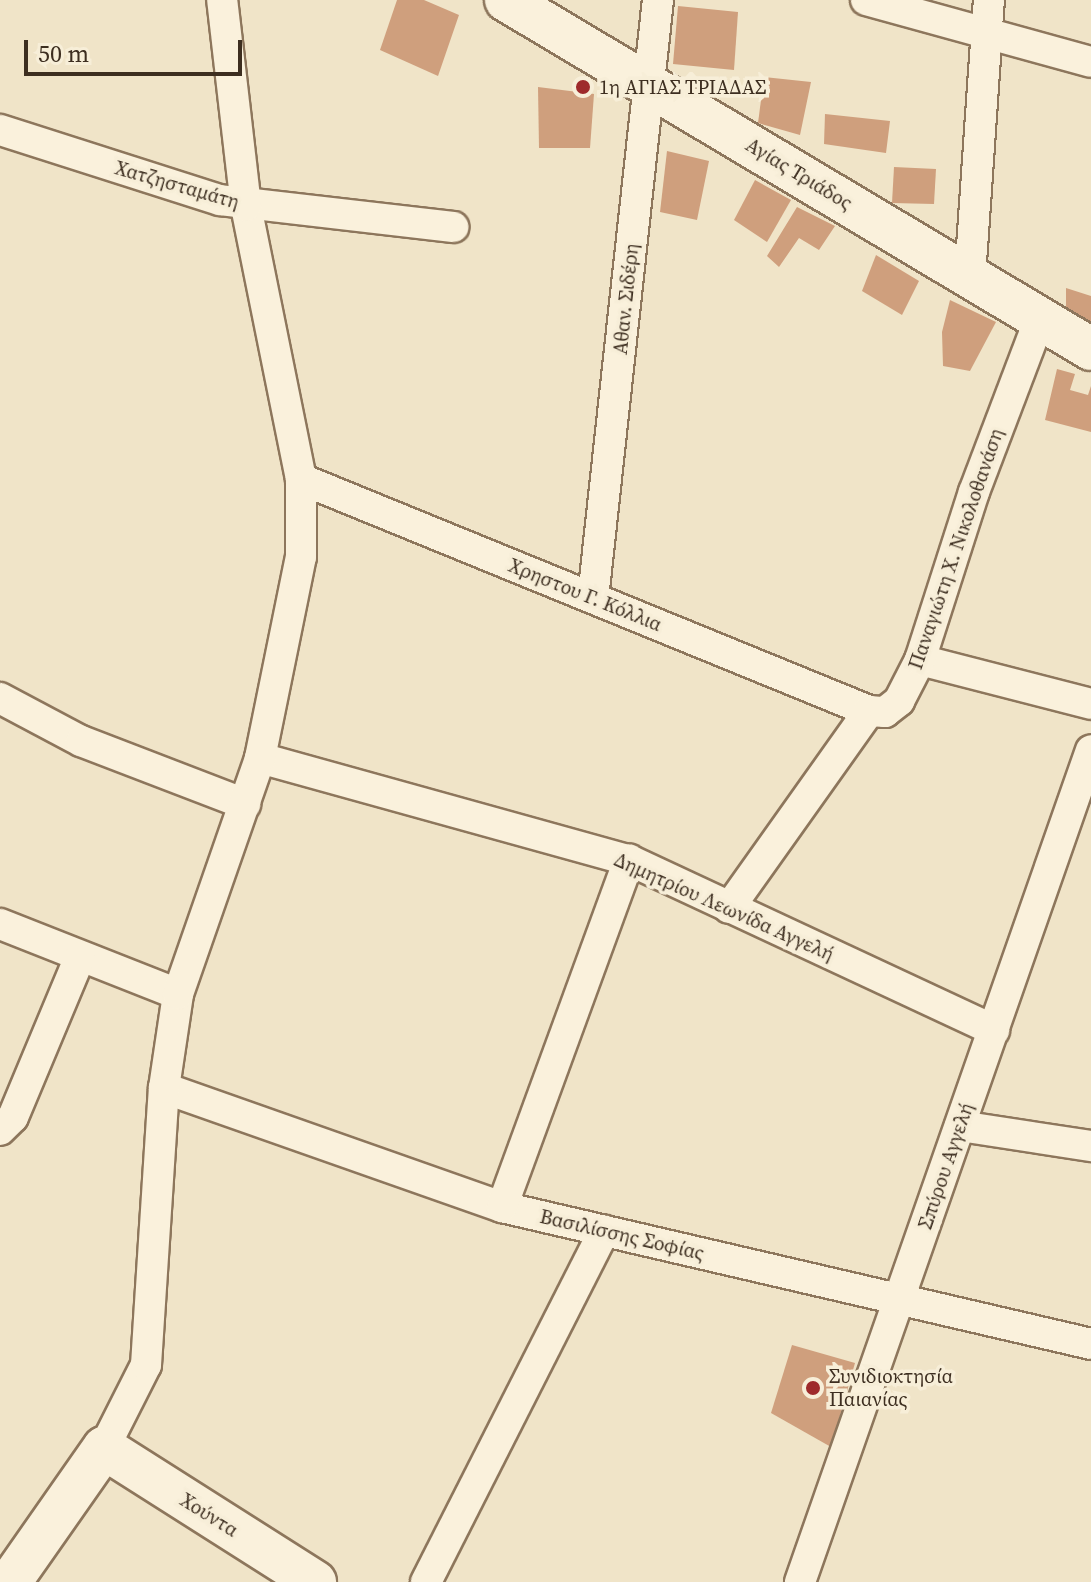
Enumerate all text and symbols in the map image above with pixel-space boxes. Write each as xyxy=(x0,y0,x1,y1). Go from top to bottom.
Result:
scale bar xyxy=(28,24,246,74)
text: 50 m xyxy=(38,37,89,70)
place label: 1η ΑΓΙΑΣ ΤΡΙΑΔΑΣ xyxy=(599,75,766,99)
marker: 1η ΑΓΙΑΣ ΤΡΙΑΔΑΣ xyxy=(574,78,592,96)
street label: Αγίας Τριάδος xyxy=(741,133,857,215)
street label: Χατζησταμάτη xyxy=(112,156,242,214)
street label: Αθαν. Σιδέρη xyxy=(608,242,644,356)
street label: Παναγιώτη Χ. Νικολοθανάση xyxy=(903,425,1009,673)
street label: Χρηστου Γ. Κόλλια xyxy=(505,553,665,637)
street label: Δημητρίου Λεωνίδα Αγγελή xyxy=(611,848,837,966)
street label: Σπύρου Αγγελή xyxy=(913,1100,979,1232)
street label: Βασιλίσσης Σοφίας xyxy=(538,1204,706,1266)
place label: Συνιδιοκτησία Παιανίας xyxy=(829,1364,953,1411)
marker: Συνιδιοκτησία Παιανίας xyxy=(804,1379,822,1397)
street label: Χούντα xyxy=(176,1488,242,1542)

